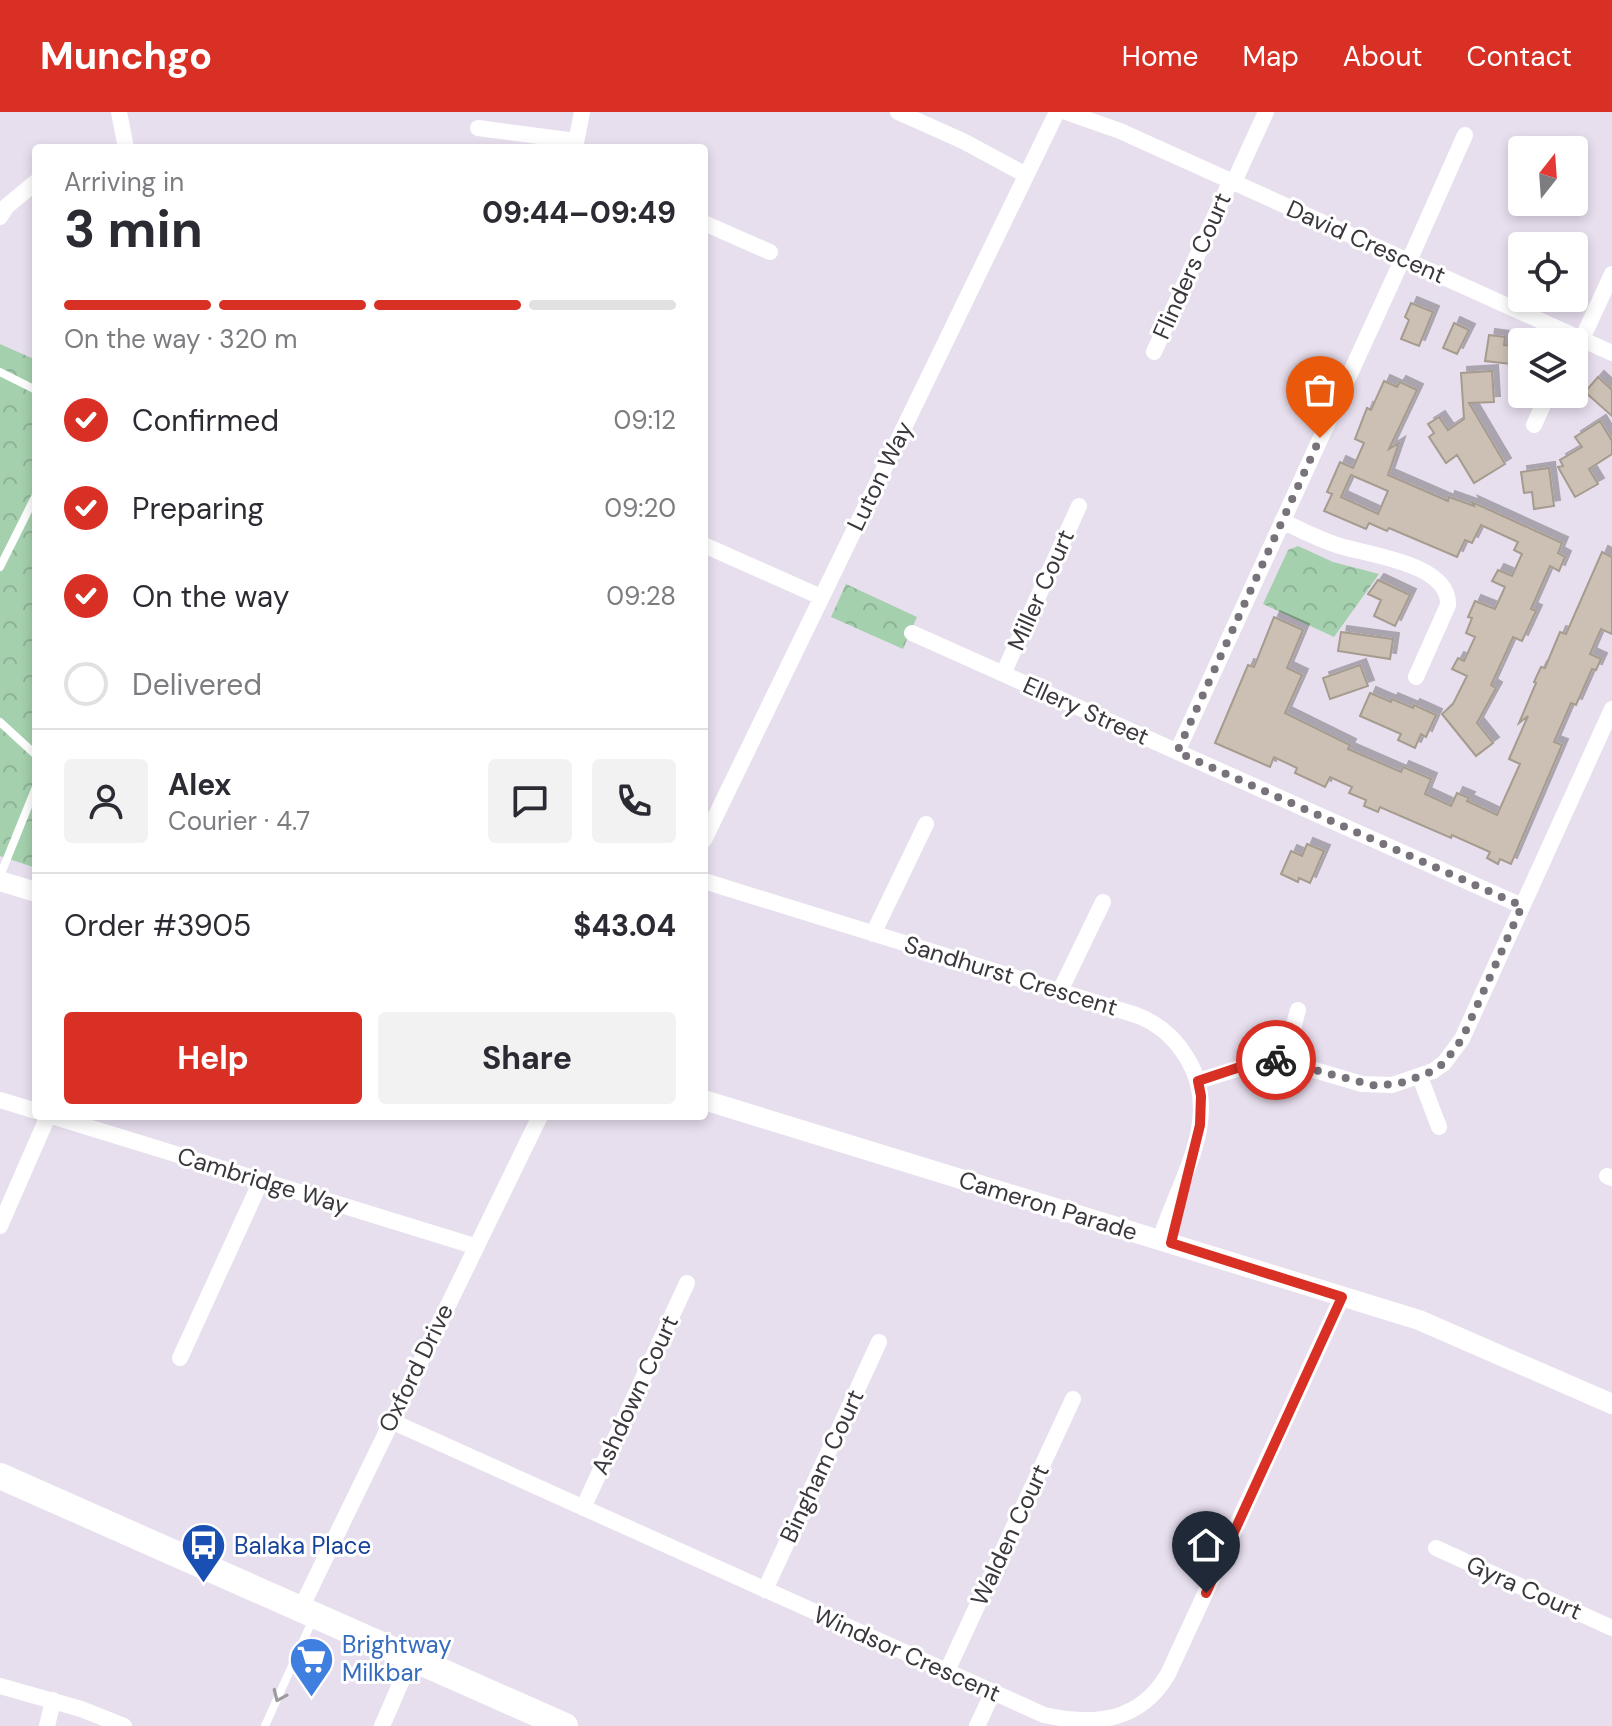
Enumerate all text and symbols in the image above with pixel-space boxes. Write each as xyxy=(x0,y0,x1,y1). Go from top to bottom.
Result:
text: Munchgo xyxy=(40,31,212,81)
text: Home xyxy=(1122,38,1198,75)
text: Map xyxy=(1242,38,1299,75)
text: About xyxy=(1343,38,1422,75)
text: Contact xyxy=(1466,38,1572,75)
north arrow xyxy=(1508,136,1588,216)
map controls xyxy=(1508,136,1588,408)
text: Arriving in xyxy=(64,165,184,199)
street label: Flinders Court xyxy=(1145,188,1238,344)
text: 09:44–09:49 xyxy=(482,193,676,232)
street label: David Crescent xyxy=(1282,193,1451,290)
text: 3 min xyxy=(64,195,203,263)
button: locate xyxy=(1508,232,1588,312)
text: On the way · 320 m xyxy=(64,322,297,356)
button: layers xyxy=(1508,328,1588,408)
pin xyxy=(1286,356,1354,438)
icon: bag xyxy=(1298,368,1342,412)
icon: check xyxy=(64,398,108,442)
text: Confirmed xyxy=(132,401,279,440)
text: 09:12 xyxy=(614,403,676,437)
street label: Luton Way xyxy=(840,416,919,536)
icon: check xyxy=(64,486,108,530)
text: Preparing xyxy=(132,489,264,528)
text: 09:20 xyxy=(604,491,676,525)
street label: Miller Court xyxy=(1000,525,1081,655)
icon: check xyxy=(64,574,108,618)
text: On the way xyxy=(132,577,289,616)
text: 09:28 xyxy=(606,579,676,613)
text: Delivered xyxy=(132,665,262,704)
street label: Ellery Street xyxy=(1018,669,1154,752)
button: person xyxy=(64,759,148,843)
button: chat xyxy=(488,759,572,843)
button: phone xyxy=(592,759,676,843)
text: Alex xyxy=(168,765,231,804)
text: Courier · 4.7 xyxy=(168,804,310,838)
text: Order #3905 xyxy=(64,906,251,945)
text: $43.04 xyxy=(573,906,676,945)
street label: Sandhurst Crescent xyxy=(901,928,1122,1023)
button: Help xyxy=(64,1012,362,1104)
button: Share xyxy=(378,1012,676,1104)
courier xyxy=(1236,1020,1316,1100)
icon: bike xyxy=(1254,1038,1298,1082)
street label: Cambridge Way xyxy=(174,1140,352,1221)
street label: Cameron Parade xyxy=(955,1164,1141,1247)
street label: Oxford Drive xyxy=(371,1298,460,1437)
street label: Ashdown Court xyxy=(584,1310,685,1480)
street label: Bingham Court xyxy=(773,1384,871,1547)
street label: Walden Court xyxy=(963,1459,1056,1611)
pin xyxy=(1172,1511,1240,1593)
bus stop icon: Balaka Place xyxy=(179,1522,227,1585)
icon: home xyxy=(1184,1523,1228,1567)
place label: Balaka Place xyxy=(234,1530,371,1561)
street label: Gyra Court xyxy=(1462,1548,1587,1627)
street label: Windsor Crescent xyxy=(809,1598,1005,1709)
place label: Brightway Milkbar xyxy=(342,1629,452,1688)
supermarket icon: Brightway Milkbar xyxy=(287,1635,335,1698)
one-way arrow xyxy=(272,1688,288,1702)

